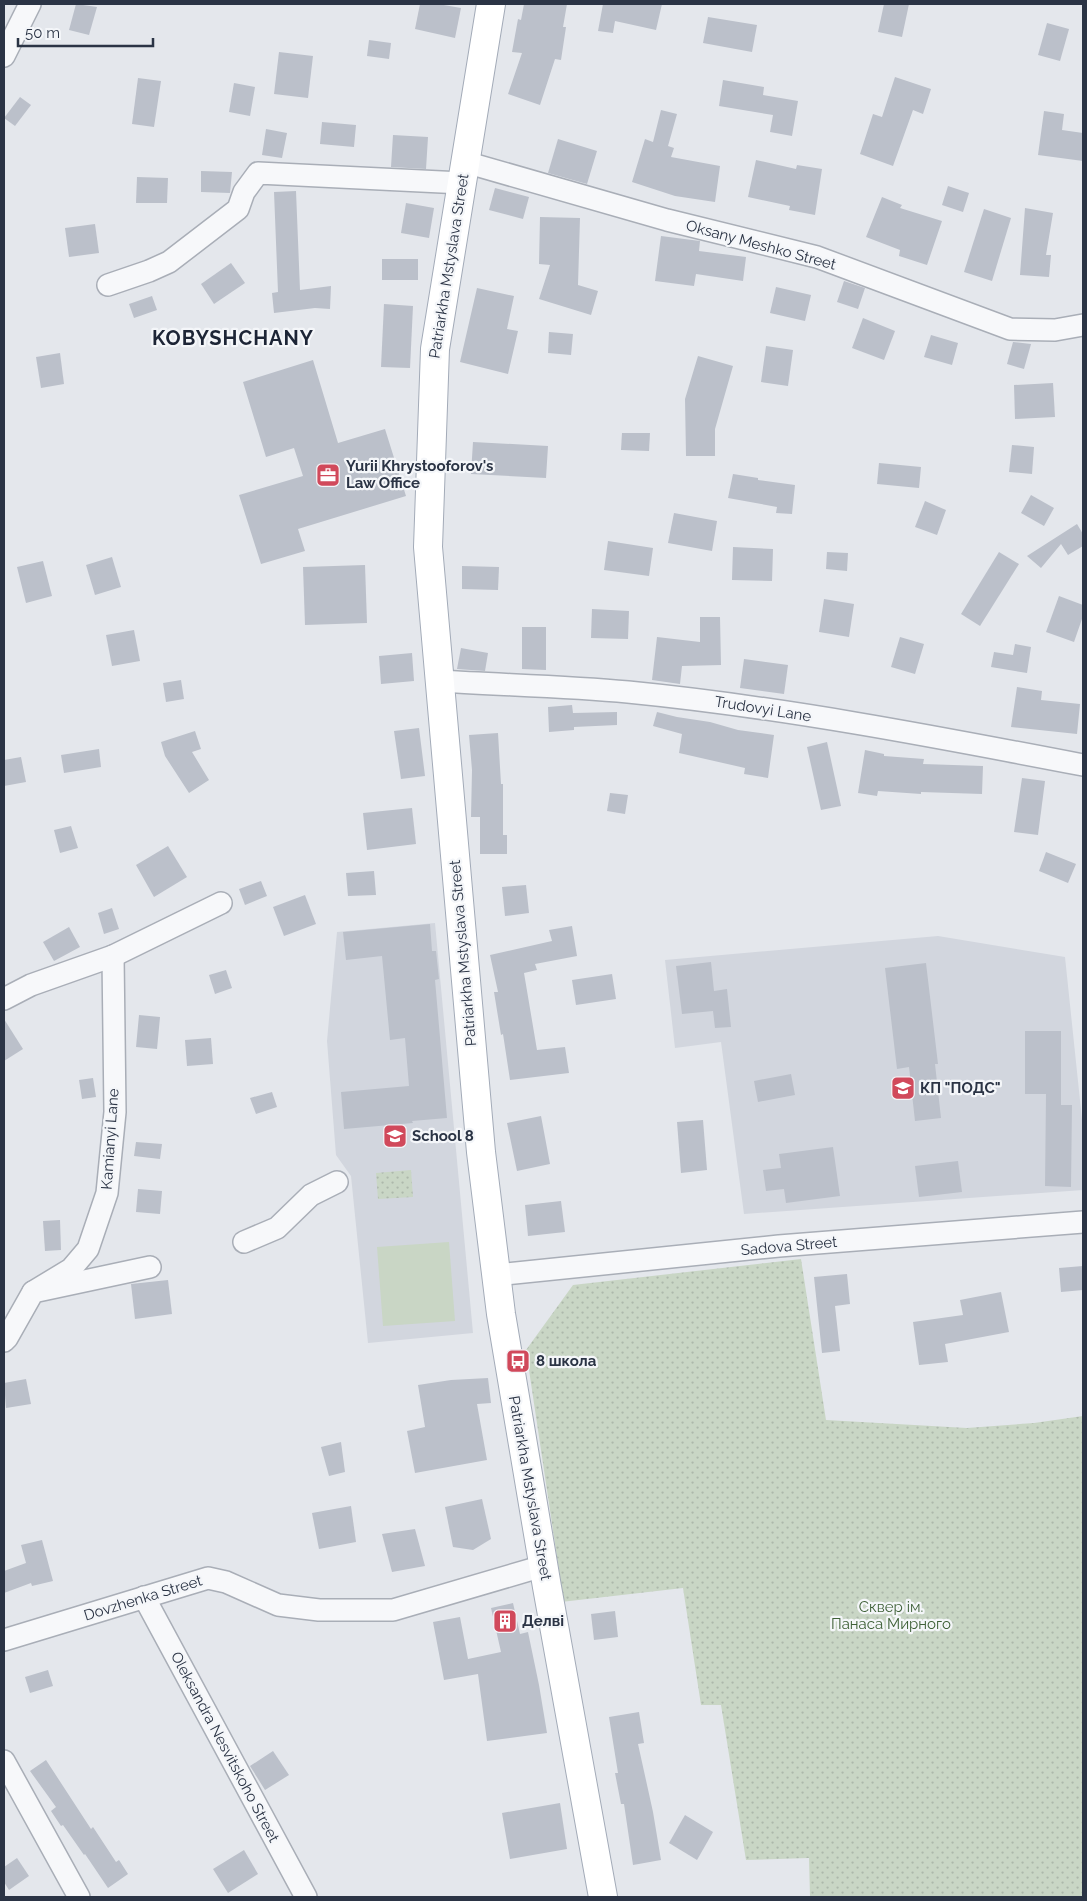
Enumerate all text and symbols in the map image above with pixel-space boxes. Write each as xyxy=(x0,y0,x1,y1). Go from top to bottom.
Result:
scale bar xyxy=(18,15,152,47)
text: 50 m xyxy=(25,24,60,42)
street label: Patriarkha Mstyslava Street xyxy=(425,172,473,360)
street label: Oksany Meshko Street xyxy=(684,216,838,274)
district label: KOBYSHCHANY xyxy=(152,326,314,350)
place label: Yurii Khrystooforov's Law Office xyxy=(346,457,494,492)
office icon: Yurii Khrystooforov's Law Office xyxy=(315,462,341,488)
street label: Trudovyi Lane xyxy=(713,692,813,726)
street label: Patriarkha Mstyslava Street xyxy=(446,859,480,1047)
school or university icon: КП "ПОДС" xyxy=(890,1075,916,1101)
place label: КП "ПОДС" xyxy=(920,1079,1001,1097)
street label: Kamianyi Lane xyxy=(97,1088,123,1190)
school or university icon: School 8 xyxy=(382,1123,408,1149)
place label: School 8 xyxy=(412,1127,474,1145)
street label: Sadova Street xyxy=(740,1233,838,1259)
bus stop icon: 8 школа xyxy=(505,1348,531,1374)
place label: 8 школа xyxy=(536,1352,597,1370)
street label: Patriarkha Mstyslava Street xyxy=(505,1394,555,1582)
street label: Dovzhenka Street xyxy=(82,1571,204,1625)
park label: Сквер ім. Панаса Мирного xyxy=(831,1598,951,1633)
building icon: Делві xyxy=(492,1608,518,1634)
place label: Делві xyxy=(522,1612,564,1630)
street label: Oleksandra Nesvitskoho Street xyxy=(167,1649,283,1845)

